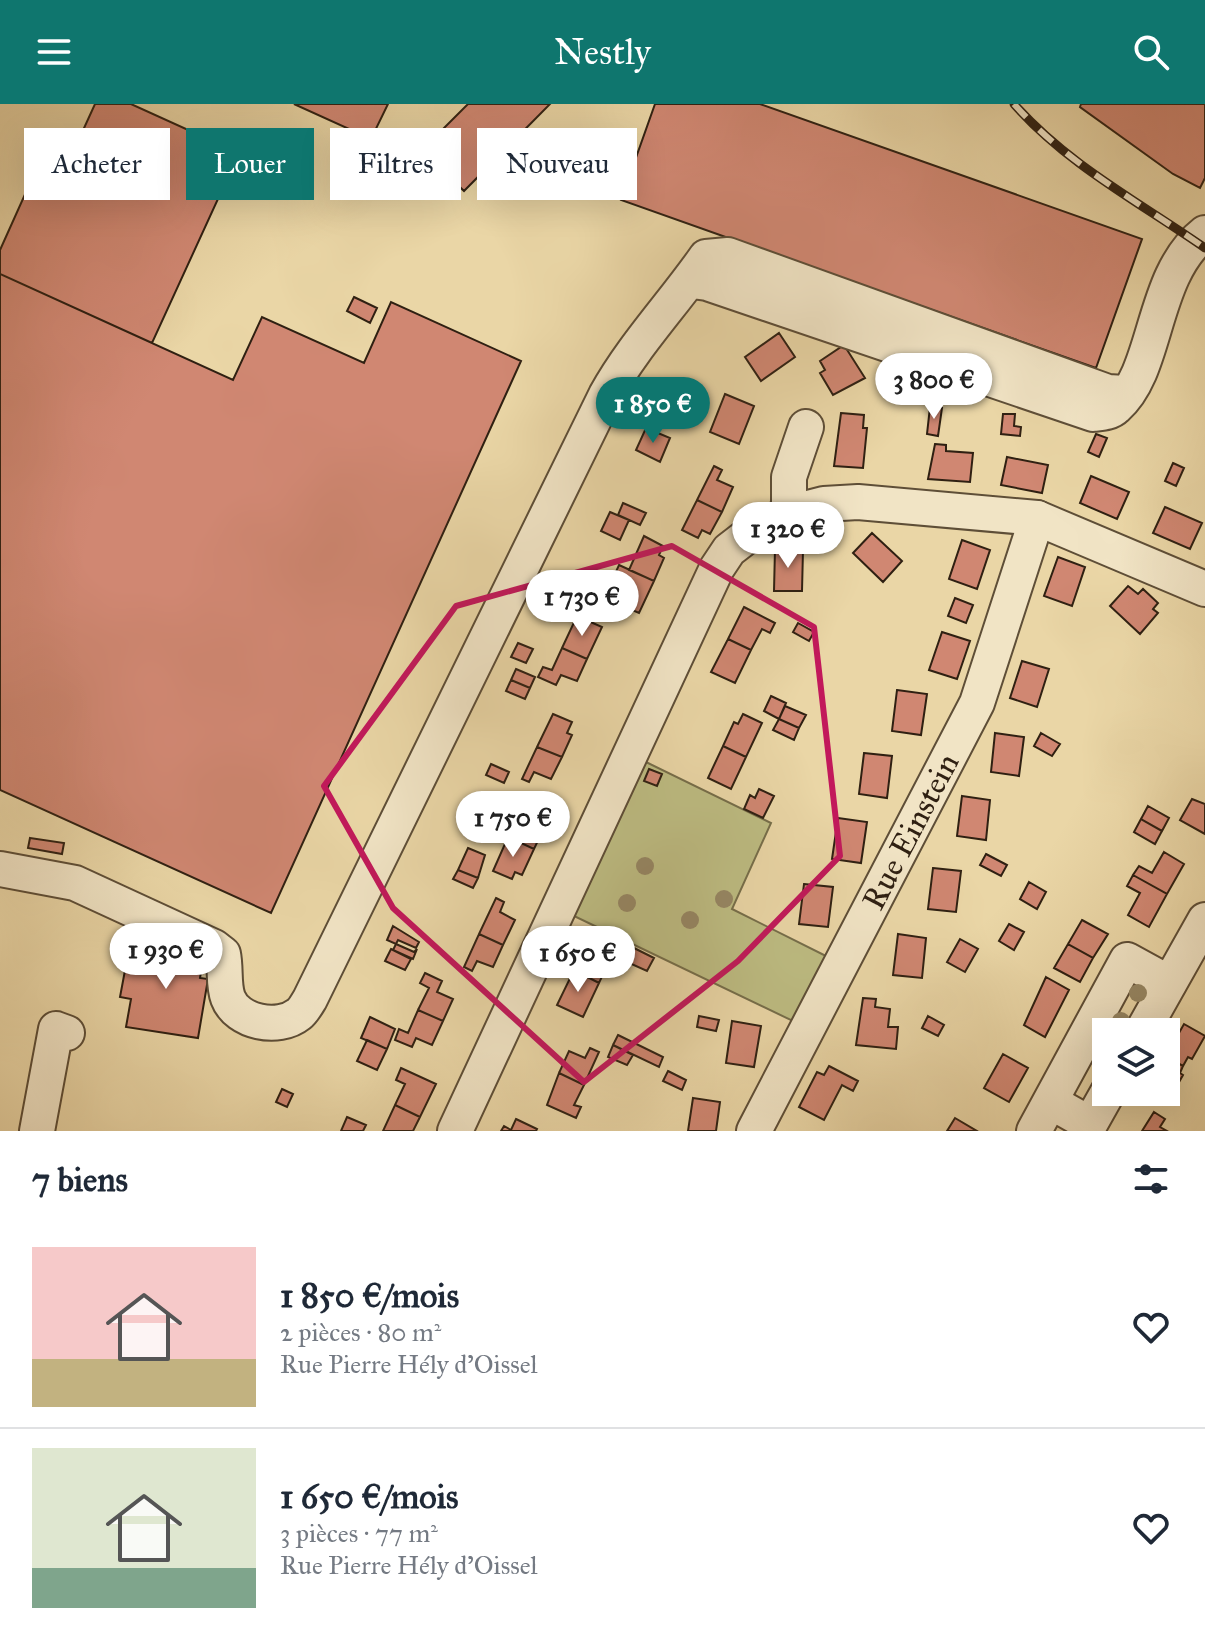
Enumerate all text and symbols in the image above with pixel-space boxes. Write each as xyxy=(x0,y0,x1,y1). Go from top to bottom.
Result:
icon: menu xyxy=(32,30,76,74)
text: Nestly xyxy=(554,30,651,74)
icon: search xyxy=(1129,30,1173,74)
chip: Acheter xyxy=(24,128,170,200)
chip: Louer xyxy=(186,128,314,200)
chip: Filtres xyxy=(330,128,461,200)
chip: Nouveau xyxy=(477,128,637,200)
pin: 3 800 € xyxy=(860,353,1008,421)
text: 3 800 € xyxy=(893,363,975,395)
pin: 1 850 € xyxy=(579,377,727,445)
text: 1 850 € xyxy=(614,387,692,419)
pin: 1 320 € xyxy=(714,502,862,570)
text: 1 320 € xyxy=(750,512,826,544)
pin: 1 730 € xyxy=(508,570,656,638)
text: 1 730 € xyxy=(544,580,620,612)
street label: Rue Einstein xyxy=(854,747,967,916)
pin: 1 750 € xyxy=(439,791,587,859)
text: 1 750 € xyxy=(474,801,552,833)
pin: 1 930 € xyxy=(92,923,240,991)
pin: 1 650 € xyxy=(504,926,652,994)
text: 1 930 € xyxy=(128,933,204,965)
text: 1 650 € xyxy=(539,936,617,968)
map controls xyxy=(1092,1018,1180,1106)
button: layers xyxy=(1092,1018,1180,1106)
icon: filters xyxy=(1129,1157,1173,1201)
text: 7 biens xyxy=(32,1159,128,1200)
text: 1 850 €/mois xyxy=(280,1275,459,1316)
icon: home xyxy=(96,1279,192,1375)
icon: heart xyxy=(1129,1305,1173,1349)
text: 2 pièces · 80 m² xyxy=(280,1316,441,1348)
text: Rue Pierre Hély d'Oissel xyxy=(280,1348,538,1380)
text: 1 650 €/mois xyxy=(280,1476,458,1517)
icon: home xyxy=(96,1480,192,1576)
icon: heart xyxy=(1129,1506,1173,1550)
text: 3 pièces · 77 m² xyxy=(280,1517,438,1549)
text: Rue Pierre Hély d'Oissel xyxy=(280,1549,538,1581)

